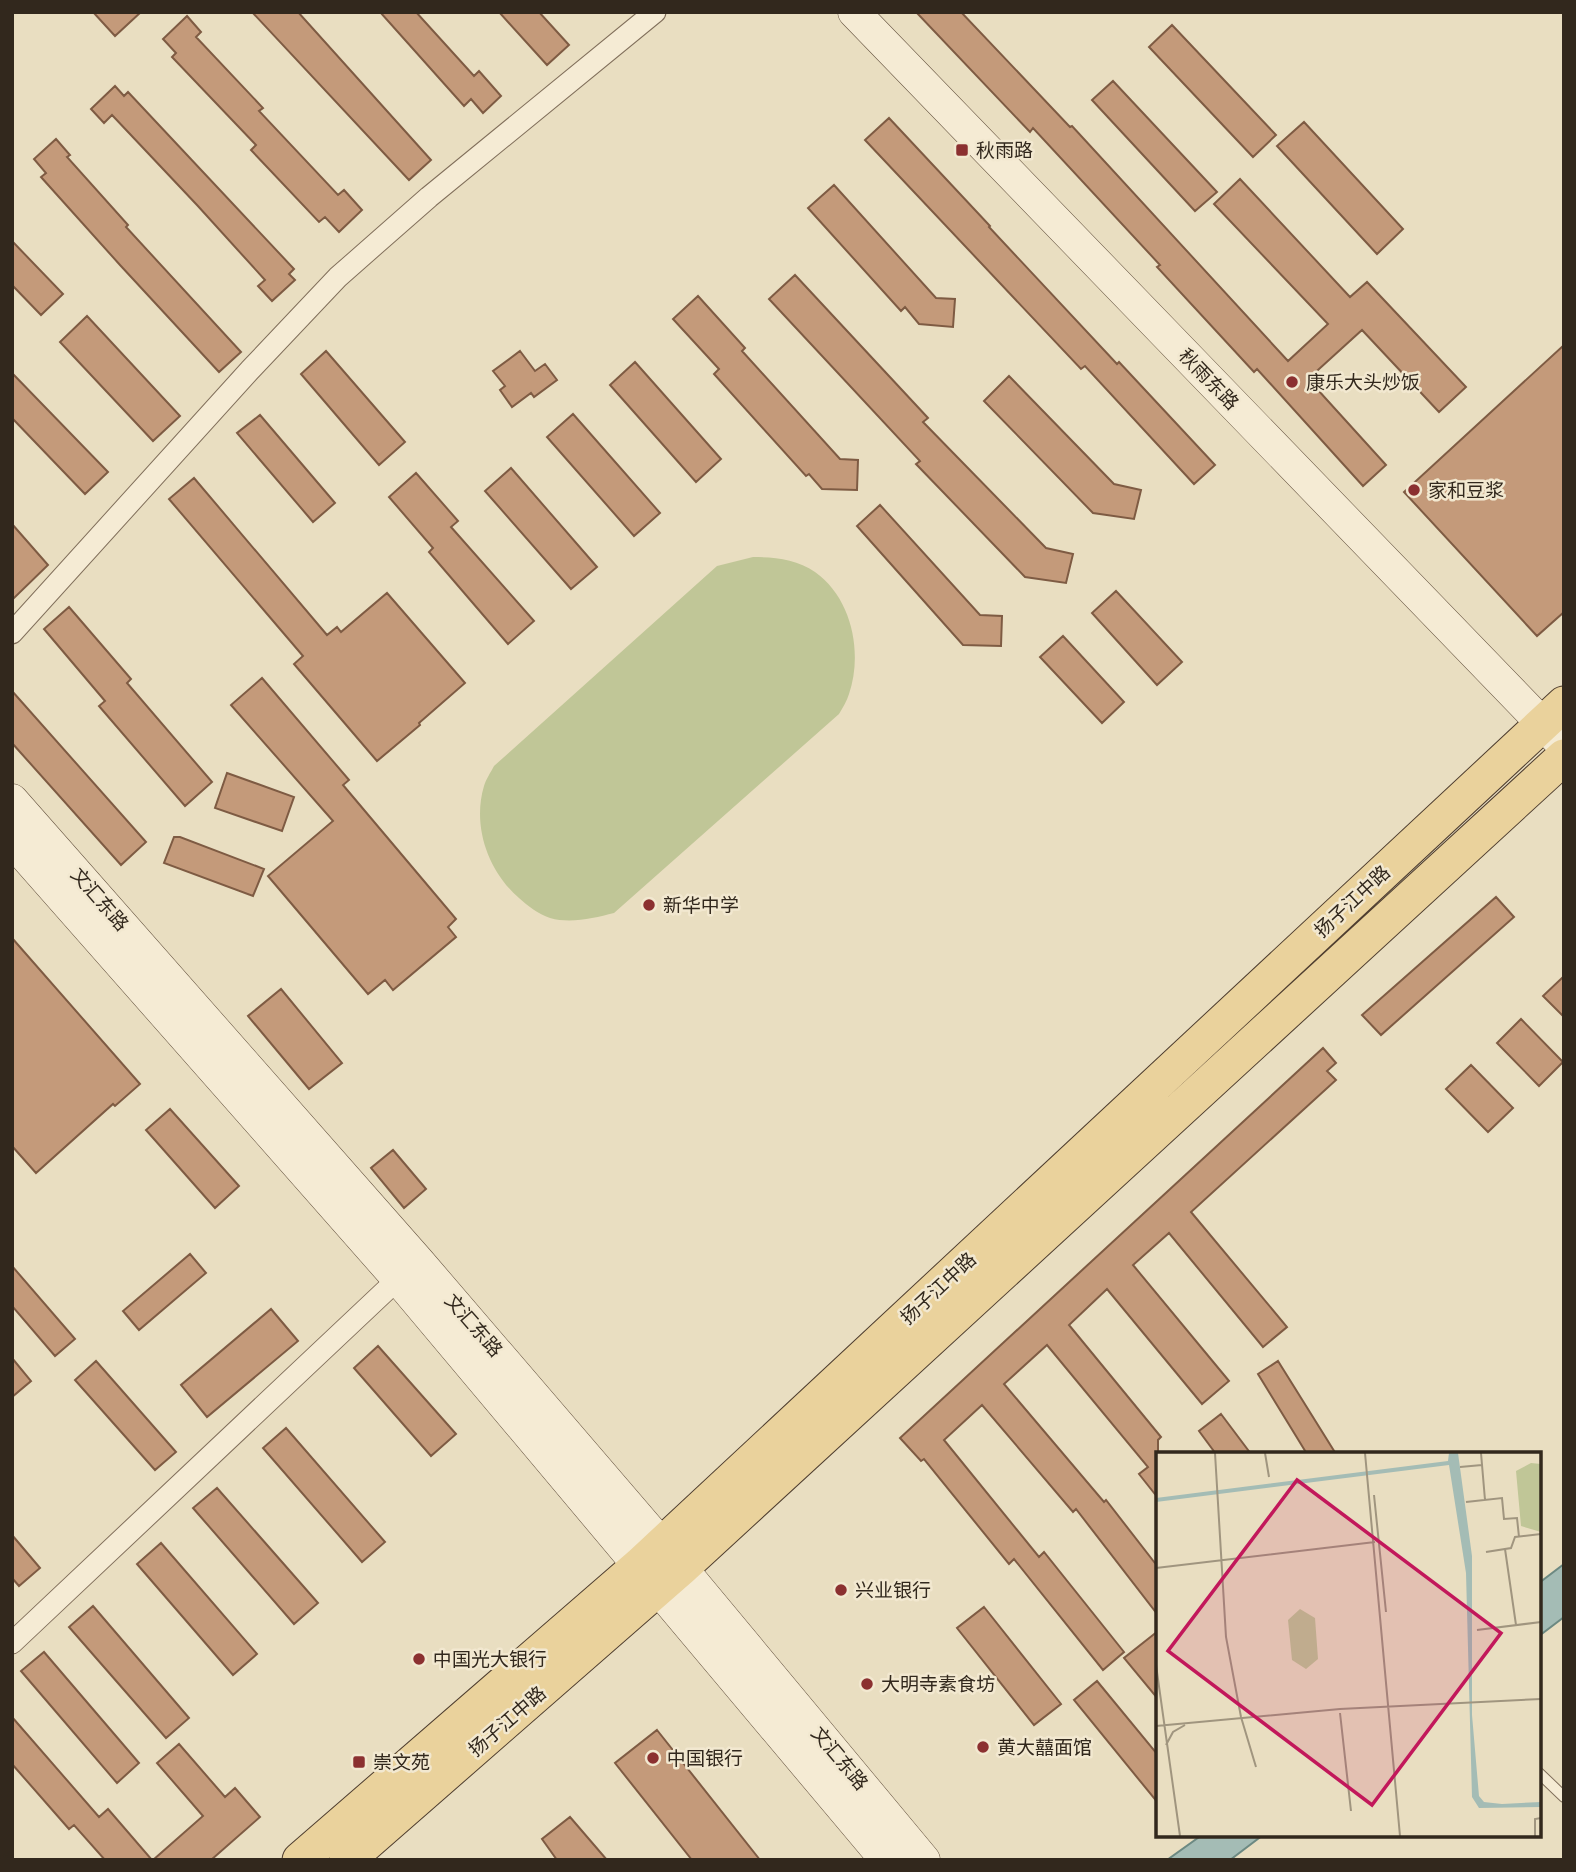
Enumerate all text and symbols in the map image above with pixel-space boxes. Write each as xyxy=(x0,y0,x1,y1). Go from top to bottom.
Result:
place label: 秋雨路 xyxy=(976,138,1033,162)
marker: 秋雨路 xyxy=(954,142,970,158)
street label: 秋雨东路 xyxy=(1174,343,1244,415)
place label: 康乐大头炒饭 xyxy=(1306,370,1420,394)
marker: 康乐大头炒饭 xyxy=(1284,374,1300,390)
place label: 家和豆浆 xyxy=(1428,478,1504,502)
marker: 家和豆浆 xyxy=(1406,482,1422,498)
street label: 扬子江中路 xyxy=(1309,860,1395,942)
street label: 文汇东路 xyxy=(66,862,134,936)
place label: 新华中学 xyxy=(663,893,739,917)
marker: 新华中学 xyxy=(641,897,657,913)
street label: 扬子江中路 xyxy=(895,1247,981,1329)
street label: 文汇东路 xyxy=(440,1288,508,1362)
inset map xyxy=(1156,1452,1541,1837)
place label: 兴业银行 xyxy=(855,1578,931,1602)
marker: 兴业银行 xyxy=(833,1582,849,1598)
place label: 中国光大银行 xyxy=(433,1647,547,1671)
marker: 中国光大银行 xyxy=(411,1651,427,1667)
place label: 大明寺素食坊 xyxy=(881,1672,995,1696)
marker: 大明寺素食坊 xyxy=(859,1676,875,1692)
street label: 扬子江中路 xyxy=(463,1681,551,1761)
street label: 文汇东路 xyxy=(806,1721,874,1795)
place label: 黄大囍面馆 xyxy=(997,1735,1092,1759)
marker: 黄大囍面馆 xyxy=(975,1739,991,1755)
place label: 中国银行 xyxy=(667,1746,743,1770)
place label: 崇文苑 xyxy=(373,1750,430,1774)
marker: 中国银行 xyxy=(645,1750,661,1766)
marker: 崇文苑 xyxy=(351,1754,367,1770)

